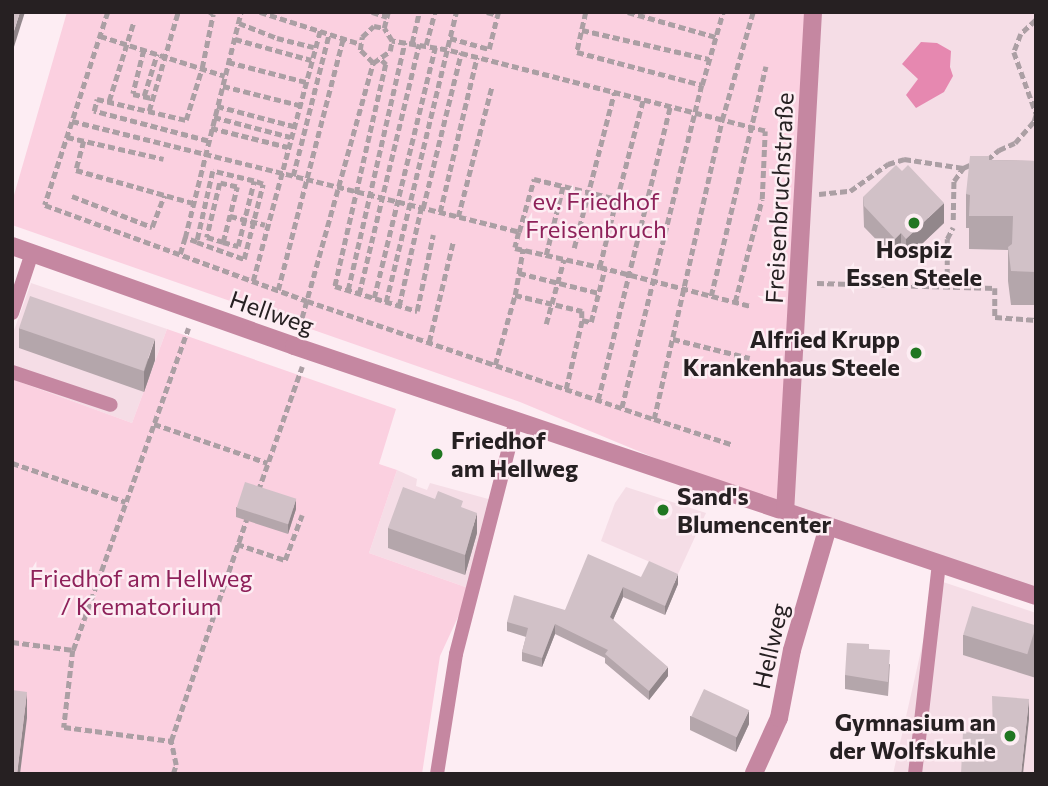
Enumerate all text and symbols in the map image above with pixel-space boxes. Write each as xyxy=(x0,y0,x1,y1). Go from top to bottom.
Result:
street label: Freisenbruchstraße xyxy=(759,92,799,304)
park label: ev. Friedhof Freisenbruch xyxy=(525,187,667,243)
marker: Hospiz Essen Steele xyxy=(906,215,922,231)
place label: Hospiz Essen Steele xyxy=(846,235,982,291)
street label: Hellweg xyxy=(226,284,318,340)
place label: Alfried Krupp Krankenhaus Steele xyxy=(683,325,900,381)
marker: Alfried Krupp Krankenhaus Steele xyxy=(906,343,926,363)
place label: Friedhof am Hellweg xyxy=(451,426,578,482)
marker: Friedhof am Hellweg xyxy=(429,446,445,462)
place label: Sand's Blumencenter xyxy=(677,482,831,538)
marker: Sand's Blumencenter xyxy=(655,502,671,518)
park label: Friedhof am Hellweg / Krematorium xyxy=(29,564,253,620)
street label: Hellweg xyxy=(746,600,794,692)
place label: Gymnasium an der Wolfskuhle xyxy=(829,708,996,764)
marker: Gymnasium an der Wolfskuhle xyxy=(1002,728,1018,744)

